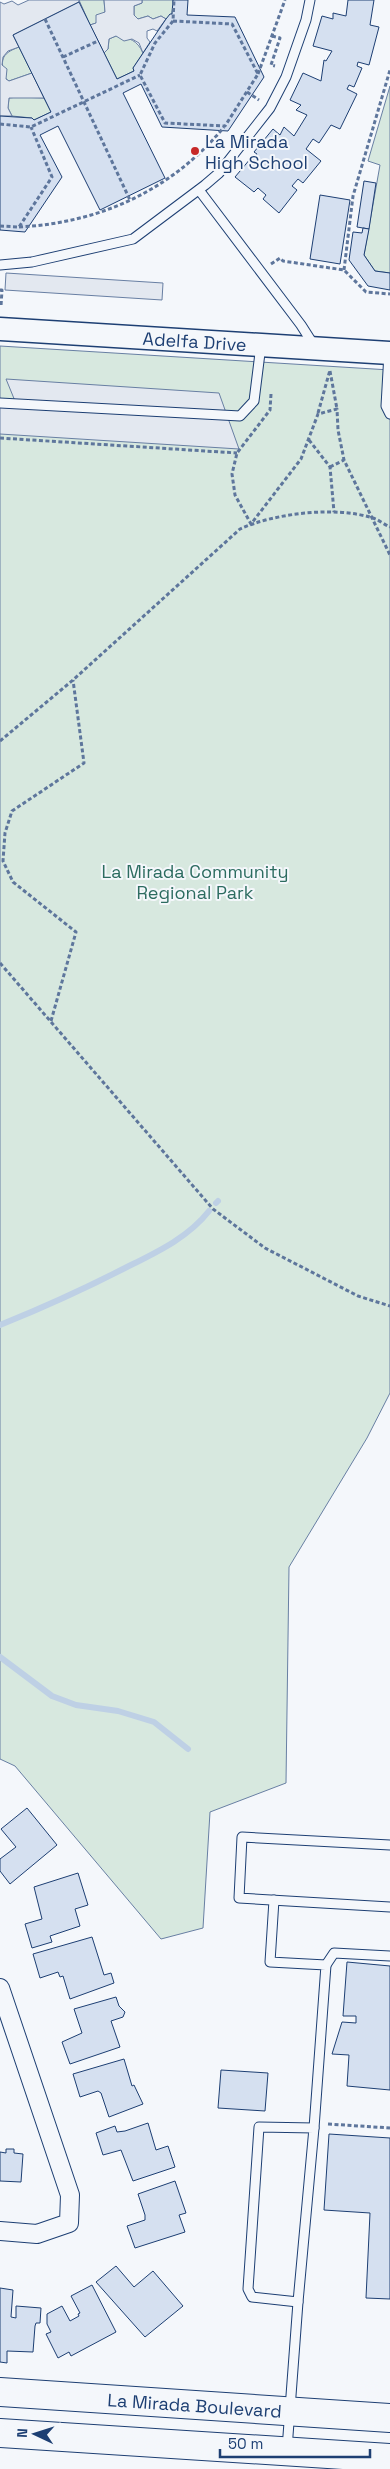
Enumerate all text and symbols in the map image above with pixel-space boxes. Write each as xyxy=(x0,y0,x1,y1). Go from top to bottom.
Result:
place label: La Mirada High School xyxy=(205,130,308,174)
marker: La Mirada High School xyxy=(189,145,201,157)
street label: Adelfa Drive xyxy=(142,326,247,356)
park label: La Mirada Community Regional Park xyxy=(101,860,289,904)
street label: La Mirada Boulevard xyxy=(107,2388,282,2422)
north arrow xyxy=(10,2409,60,2459)
scale bar xyxy=(220,2426,370,2458)
text: N xyxy=(13,2428,31,2438)
text: 50 m xyxy=(228,2434,263,2453)

